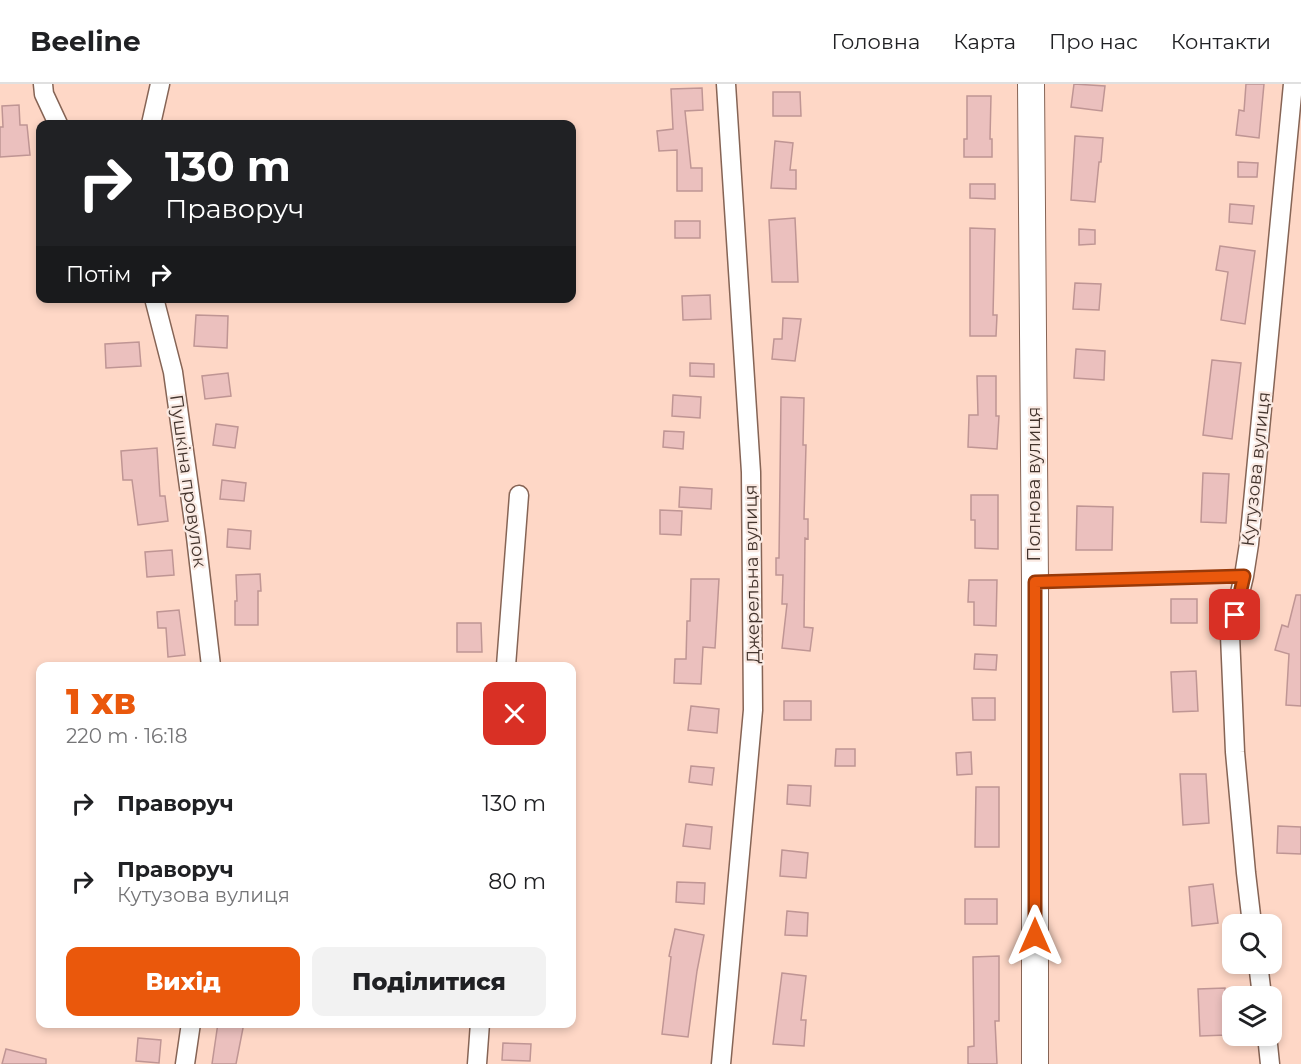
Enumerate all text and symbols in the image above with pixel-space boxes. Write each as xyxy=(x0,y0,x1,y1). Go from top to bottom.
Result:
text: Beeline xyxy=(30,24,141,58)
text: Головна xyxy=(832,29,920,54)
text: Карта xyxy=(953,29,1016,54)
text: Про нас xyxy=(1049,29,1138,54)
text: Контакти xyxy=(1171,29,1271,54)
text: 130 m xyxy=(165,140,291,192)
icon: right xyxy=(66,144,144,222)
text: Праворуч xyxy=(165,192,304,225)
icon: right xyxy=(144,258,177,291)
text: Потім xyxy=(66,261,132,288)
street label: Кутузова вулиця xyxy=(1237,390,1275,548)
street label: Пушкіна провулок xyxy=(165,393,211,569)
street label: Полнова вулиця xyxy=(1023,407,1045,561)
street label: Джерельна вулиця xyxy=(739,484,765,664)
pin xyxy=(1209,589,1260,640)
icon: arrive xyxy=(1218,598,1251,631)
text: 1 хв xyxy=(66,679,136,723)
button: close xyxy=(483,682,546,745)
text: 220 m · 16:18 xyxy=(66,724,188,748)
icon: right xyxy=(66,787,99,820)
text: Праворуч xyxy=(117,790,234,817)
text: 130 m xyxy=(482,790,546,817)
text: Праворуч xyxy=(117,856,234,883)
icon: right xyxy=(66,865,99,898)
text: 80 m xyxy=(488,868,546,895)
text: Кутузова вулиця xyxy=(117,883,290,907)
position arrow xyxy=(1003,904,1067,968)
map controls xyxy=(1222,914,1282,1046)
button: search xyxy=(1222,914,1282,974)
button: Вихід xyxy=(66,947,300,1016)
button: Поділитися xyxy=(312,947,546,1016)
button: layers xyxy=(1222,986,1282,1046)

